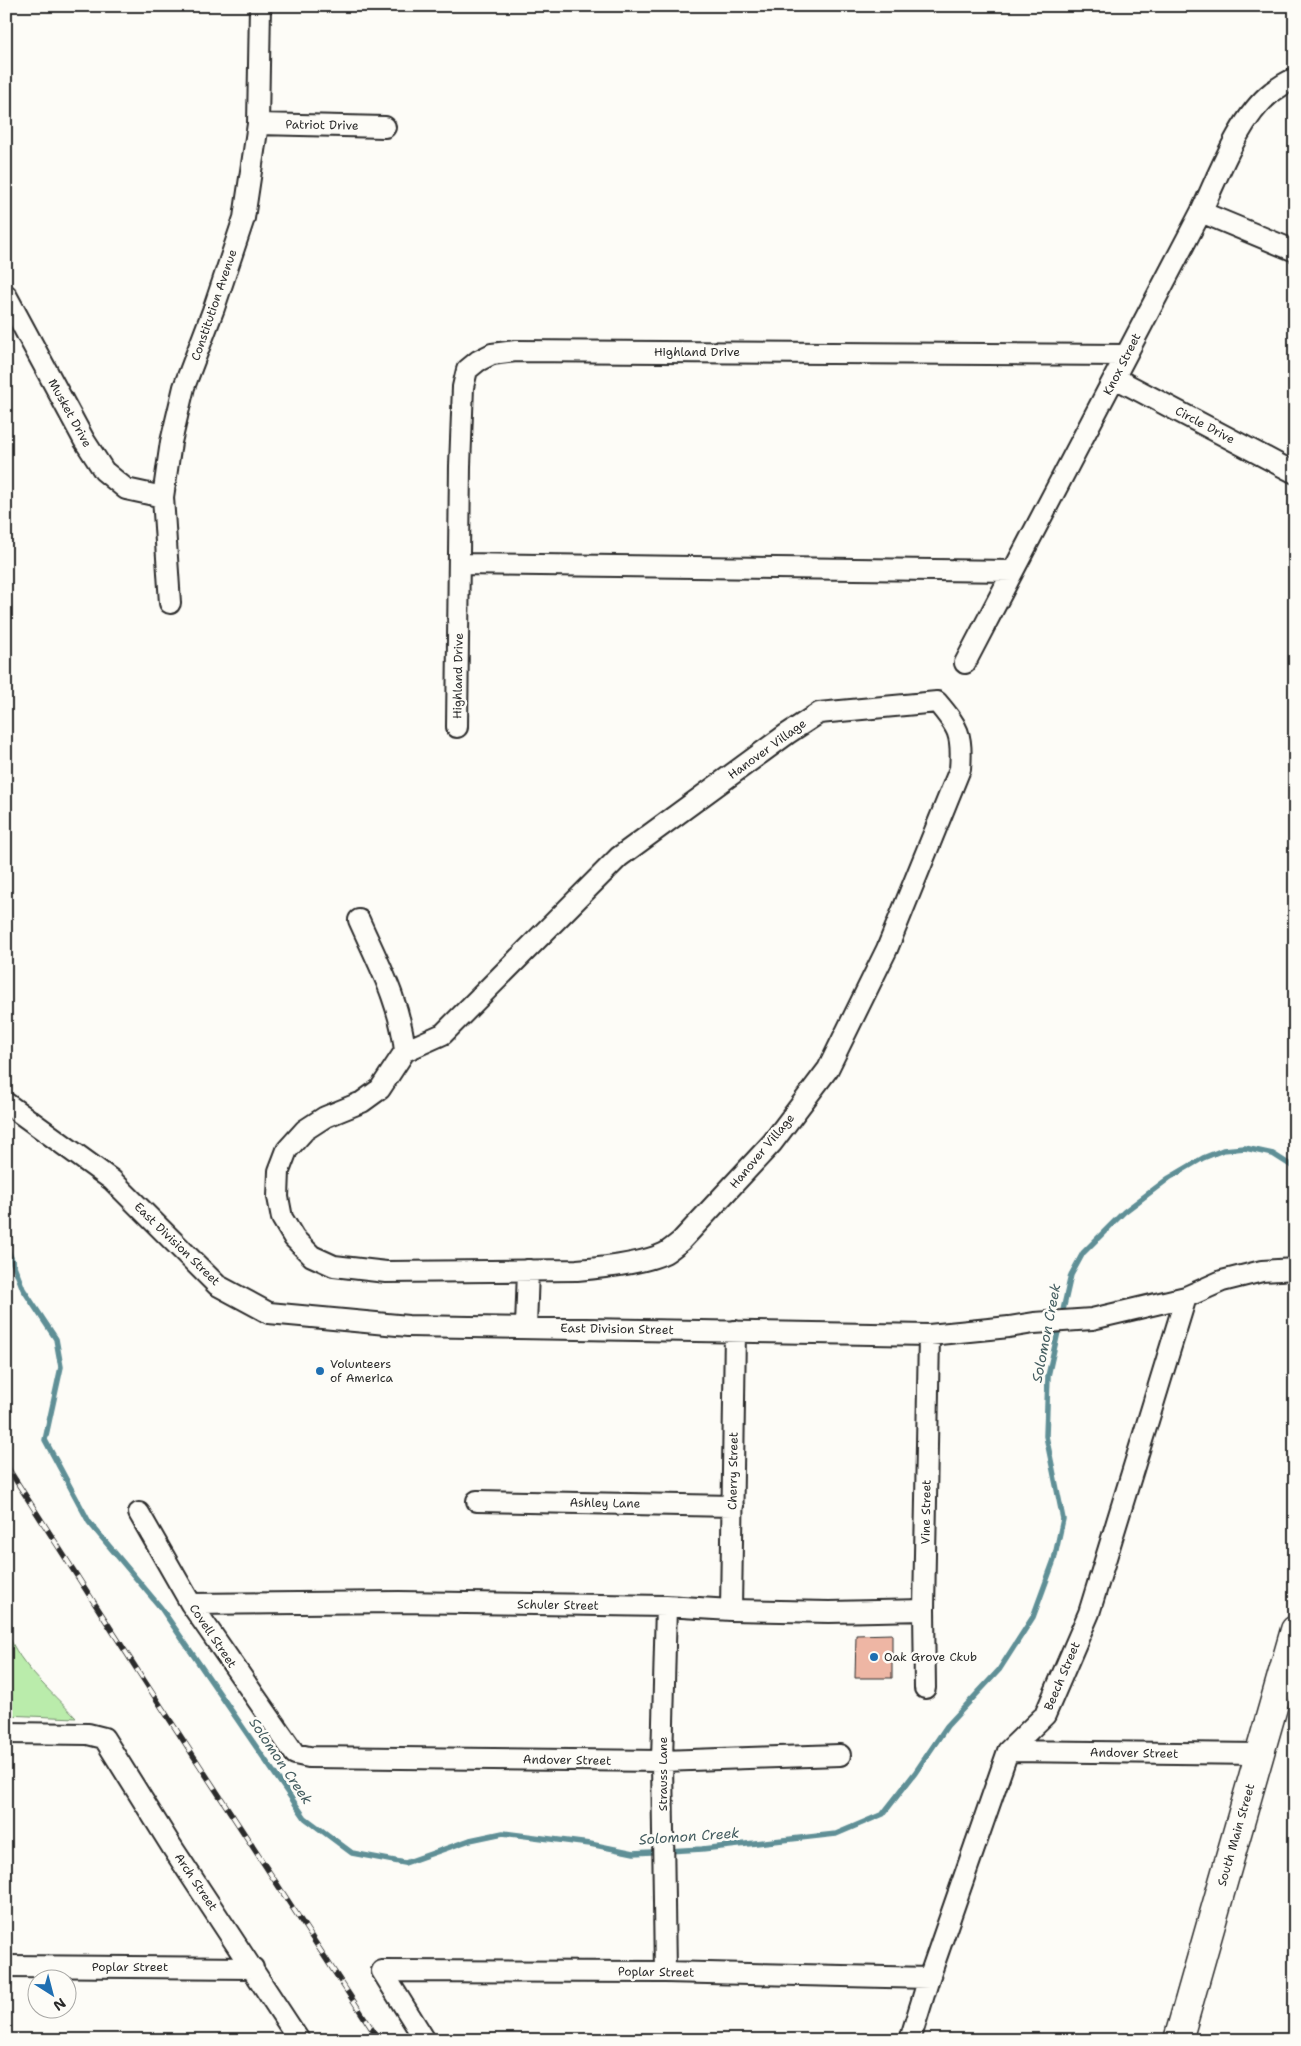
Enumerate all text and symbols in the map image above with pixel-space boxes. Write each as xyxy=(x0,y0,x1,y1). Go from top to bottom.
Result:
street label: Patriot Drive xyxy=(285,116,359,134)
street label: Constitution Avenue xyxy=(187,247,241,363)
street label: Knox Street xyxy=(1100,330,1144,398)
street label: Highland Drive xyxy=(654,344,740,360)
street label: Musket Drive xyxy=(45,376,95,450)
street label: Circle Drive xyxy=(1172,403,1238,447)
street label: Highland Drive xyxy=(449,633,467,719)
street label: Hanover Village xyxy=(725,715,810,783)
street label: Hanover Village xyxy=(726,1110,798,1192)
street label: East Division Street xyxy=(131,1199,223,1289)
water label: Solomon Creek xyxy=(1028,1282,1064,1384)
street label: East Division Street xyxy=(560,1320,674,1338)
place label: Volunteers of America xyxy=(330,1356,393,1386)
marker: Volunteers of America xyxy=(314,1365,326,1377)
street label: Cherry Street xyxy=(724,1432,742,1510)
street label: Vine Street xyxy=(917,1479,935,1545)
street label: Ashley Lane xyxy=(569,1494,641,1512)
street label: Schuler Street xyxy=(517,1596,599,1614)
street label: Covell Street xyxy=(186,1601,240,1671)
street label: Beech Street xyxy=(1040,1639,1084,1713)
place label: Oak Grove Ckub xyxy=(884,1649,977,1665)
marker: Oak Grove Ckub xyxy=(868,1651,880,1663)
water label: Solomon Creek xyxy=(245,1714,317,1808)
street label: Strauss Lane xyxy=(655,1737,671,1811)
street label: Andover Street xyxy=(1090,1744,1178,1762)
street label: Andover Street xyxy=(523,1751,611,1769)
street label: South Main Street xyxy=(1214,1782,1258,1888)
water label: Solomon Creek xyxy=(638,1824,740,1848)
street label: Arch Street xyxy=(171,1850,221,1914)
street label: Poplar Street xyxy=(92,1959,168,1975)
street label: Poplar Street xyxy=(618,1963,694,1981)
north arrow xyxy=(28,1968,78,2018)
text: N xyxy=(50,1994,69,2015)

